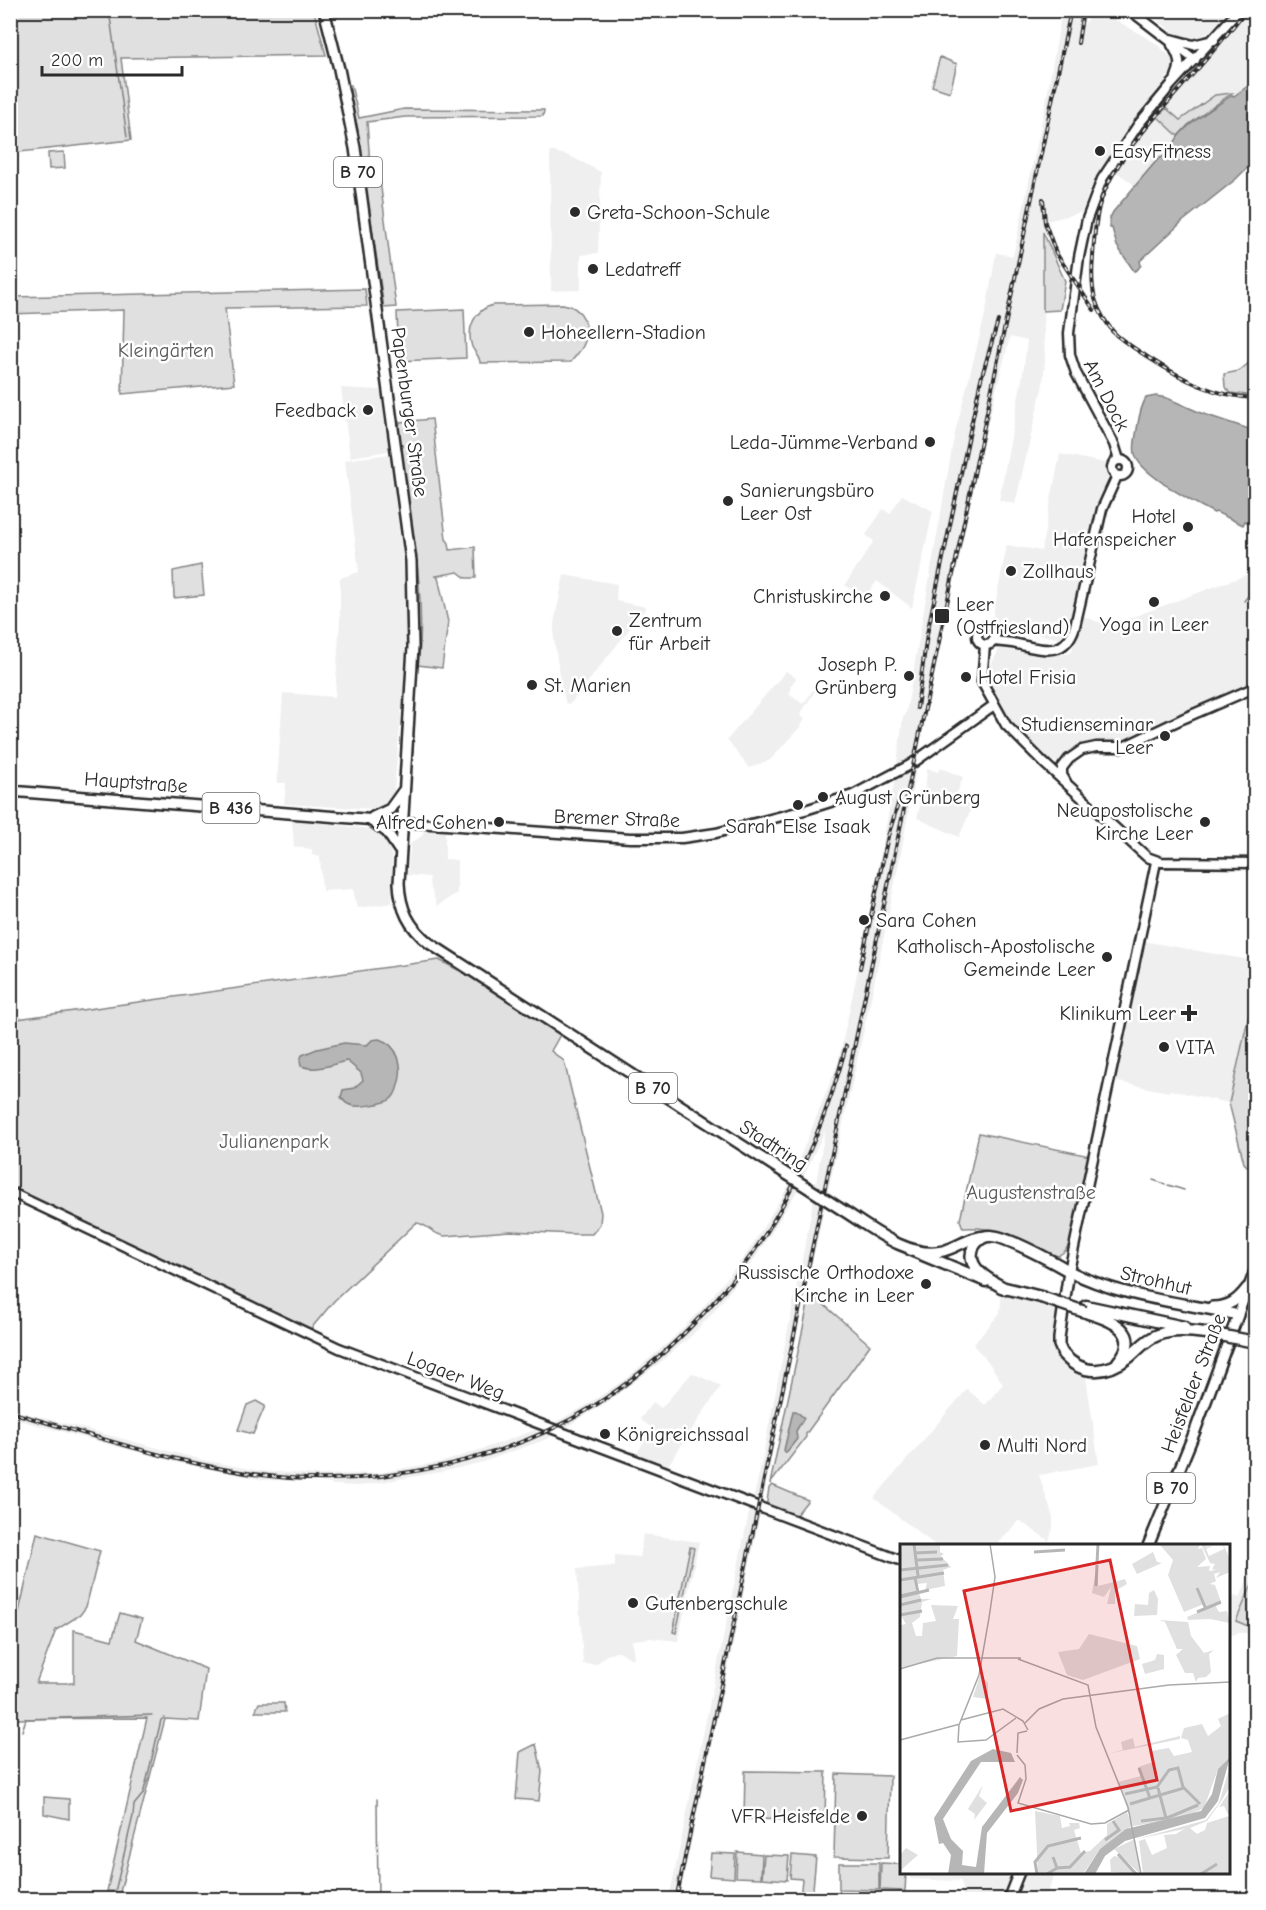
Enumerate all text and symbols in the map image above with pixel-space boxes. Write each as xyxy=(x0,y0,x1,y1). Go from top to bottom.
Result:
scale bar xyxy=(42,39,182,77)
text: 200 m xyxy=(51,50,103,71)
place label: EasyFitness xyxy=(1112,140,1211,163)
marker: EasyFitness xyxy=(1093,144,1107,158)
road number: B 70 xyxy=(334,157,382,187)
place label: Greta-Schoon-Schule xyxy=(587,201,770,224)
marker: Greta-Schoon-Schule xyxy=(568,205,582,219)
place label: Ledatreff xyxy=(605,258,681,281)
marker: Ledatreff xyxy=(586,262,600,276)
place label: Hoheellern-Stadion xyxy=(541,321,706,344)
marker: Hoheellern-Stadion xyxy=(522,325,536,339)
street label: Papenburger Straße xyxy=(386,326,433,498)
park label: Kleingärten xyxy=(118,339,214,362)
street label: Am Dock xyxy=(1079,356,1134,435)
place label: Feedback xyxy=(275,399,356,422)
marker: Feedback xyxy=(361,403,375,417)
place label: Leda-Jümme-Verband xyxy=(730,431,918,454)
marker: Leda-Jümme-Verband xyxy=(923,435,937,449)
place label: Sanierungsbüro Leer Ost xyxy=(740,479,874,525)
marker: Sanierungsbüro Leer Ost xyxy=(721,494,735,508)
place label: Hotel Hafenspeicher xyxy=(1053,505,1176,551)
marker: Hotel Hafenspeicher xyxy=(1181,520,1195,534)
place label: Zollhaus xyxy=(1023,560,1094,583)
marker: Zollhaus xyxy=(1004,564,1018,578)
place label: Christuskirche xyxy=(753,585,873,608)
marker: Christuskirche xyxy=(878,589,892,603)
place label: Leer (Ostfriesland) xyxy=(956,593,1070,639)
marker: Yoga in Leer xyxy=(1147,595,1161,609)
marker: Leer (Ostfriesland) xyxy=(933,607,951,625)
place label: Zentrum für Arbeit xyxy=(628,609,711,655)
place label: Yoga in Leer xyxy=(1100,613,1208,636)
marker: Zentrum für Arbeit xyxy=(610,624,624,638)
place label: Joseph P. Grünberg xyxy=(815,653,897,699)
place label: Hotel Frisia xyxy=(978,666,1076,689)
marker: Joseph P. Grünberg xyxy=(902,669,916,683)
marker: Hotel Frisia xyxy=(959,670,973,684)
place label: St. Marien xyxy=(544,674,631,697)
marker: St. Marien xyxy=(525,678,539,692)
place label: Studienseminar Leer xyxy=(1021,713,1153,759)
marker: Studienseminar Leer xyxy=(1158,729,1172,743)
street label: Hauptstraße xyxy=(83,767,188,798)
place label: August Grünberg xyxy=(835,786,981,809)
marker: August Grünberg xyxy=(816,790,830,804)
road number: B 436 xyxy=(202,793,260,823)
marker: Sarah Else Isaak xyxy=(791,798,805,812)
place label: Neuapostolische Kirche Leer xyxy=(1057,799,1193,845)
street label: Bremer Straße xyxy=(553,805,681,832)
place label: Alfred Cohen xyxy=(376,811,487,834)
marker: Alfred Cohen xyxy=(492,815,506,829)
place label: Sarah Else Isaak xyxy=(726,815,871,838)
marker: Neuapostolische Kirche Leer xyxy=(1198,815,1212,829)
place label: Sara Cohen xyxy=(876,909,977,932)
marker: Sara Cohen xyxy=(857,913,871,927)
place label: Katholisch-Apostolische Gemeinde Leer xyxy=(897,935,1095,981)
marker: Katholisch-Apostolische Gemeinde Leer xyxy=(1100,950,1114,964)
place label: Klinikum Leer xyxy=(1060,1002,1176,1025)
marker: Klinikum Leer xyxy=(1180,1004,1198,1022)
place label: VITA xyxy=(1176,1036,1215,1059)
marker: VITA xyxy=(1157,1040,1171,1054)
road number: B 70 xyxy=(629,1073,677,1103)
street label: Stadtring xyxy=(735,1115,812,1176)
park label: Julianenpark xyxy=(219,1130,329,1153)
park label: Augustenstraße xyxy=(966,1181,1096,1204)
place label: Russische Orthodoxe Kirche in Leer xyxy=(738,1261,914,1307)
street label: Strohhut xyxy=(1118,1261,1195,1300)
marker: Russische Orthodoxe Kirche in Leer xyxy=(919,1277,933,1291)
street label: Heisfelder Straße xyxy=(1156,1310,1231,1456)
street label: Logaer Weg xyxy=(404,1346,508,1405)
place label: Königreichssaal xyxy=(617,1423,749,1446)
marker: Königreichssaal xyxy=(598,1427,612,1441)
place label: Multi Nord xyxy=(997,1434,1087,1457)
marker: Multi Nord xyxy=(978,1438,992,1452)
road number: B 70 xyxy=(1147,1473,1195,1503)
inset map xyxy=(900,1544,1230,1874)
place label: Gutenbergschule xyxy=(645,1592,788,1615)
marker: Gutenbergschule xyxy=(626,1596,640,1610)
place label: VFR Heisfelde xyxy=(731,1805,850,1828)
marker: VFR Heisfelde xyxy=(855,1809,869,1823)

